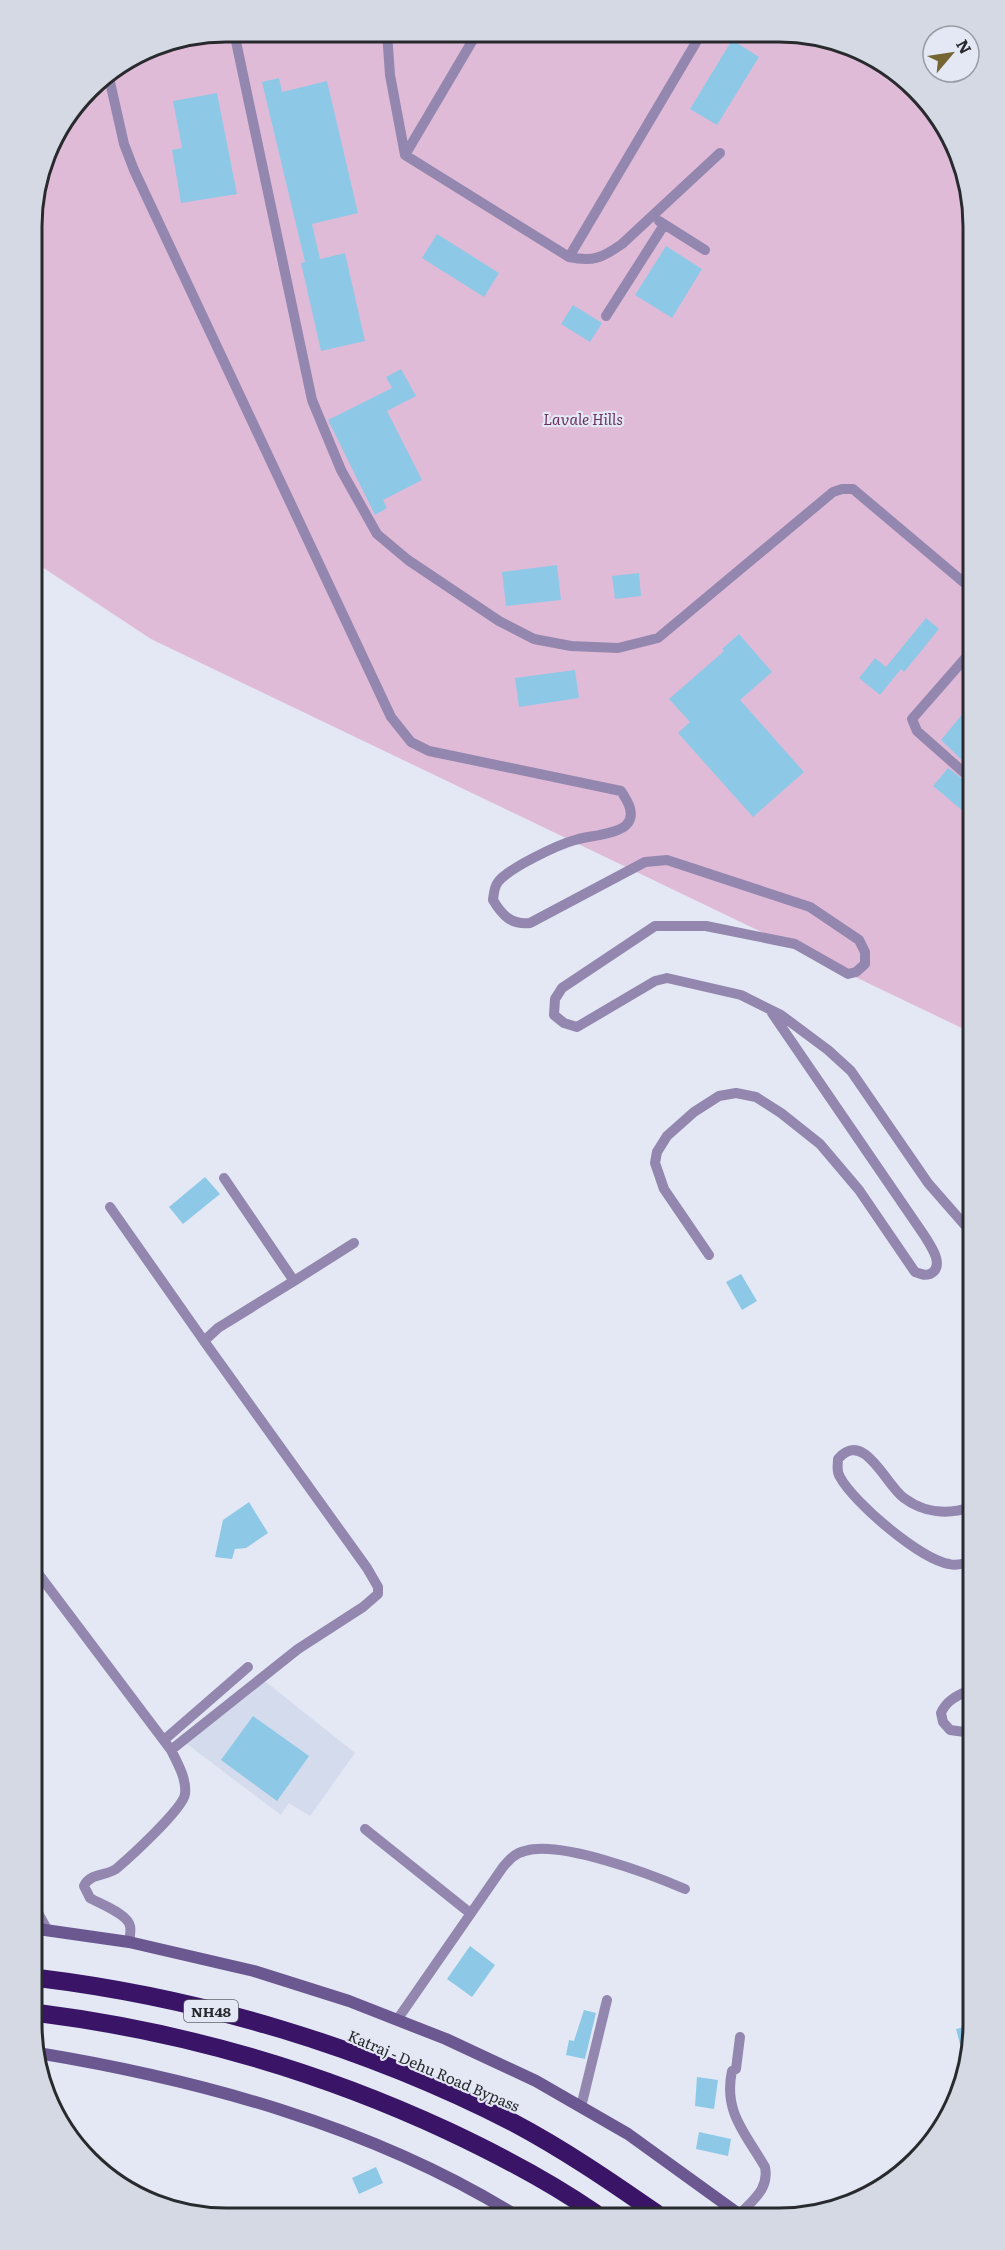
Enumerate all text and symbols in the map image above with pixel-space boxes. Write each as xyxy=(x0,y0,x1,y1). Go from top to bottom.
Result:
north arrow xyxy=(921,24,981,84)
text: N xyxy=(951,35,979,58)
park label: Lavale Hills xyxy=(543,407,623,430)
road number: NH48 xyxy=(184,2000,238,2022)
street label: Katraj - Dehu Road Bypass xyxy=(344,2023,524,2117)

